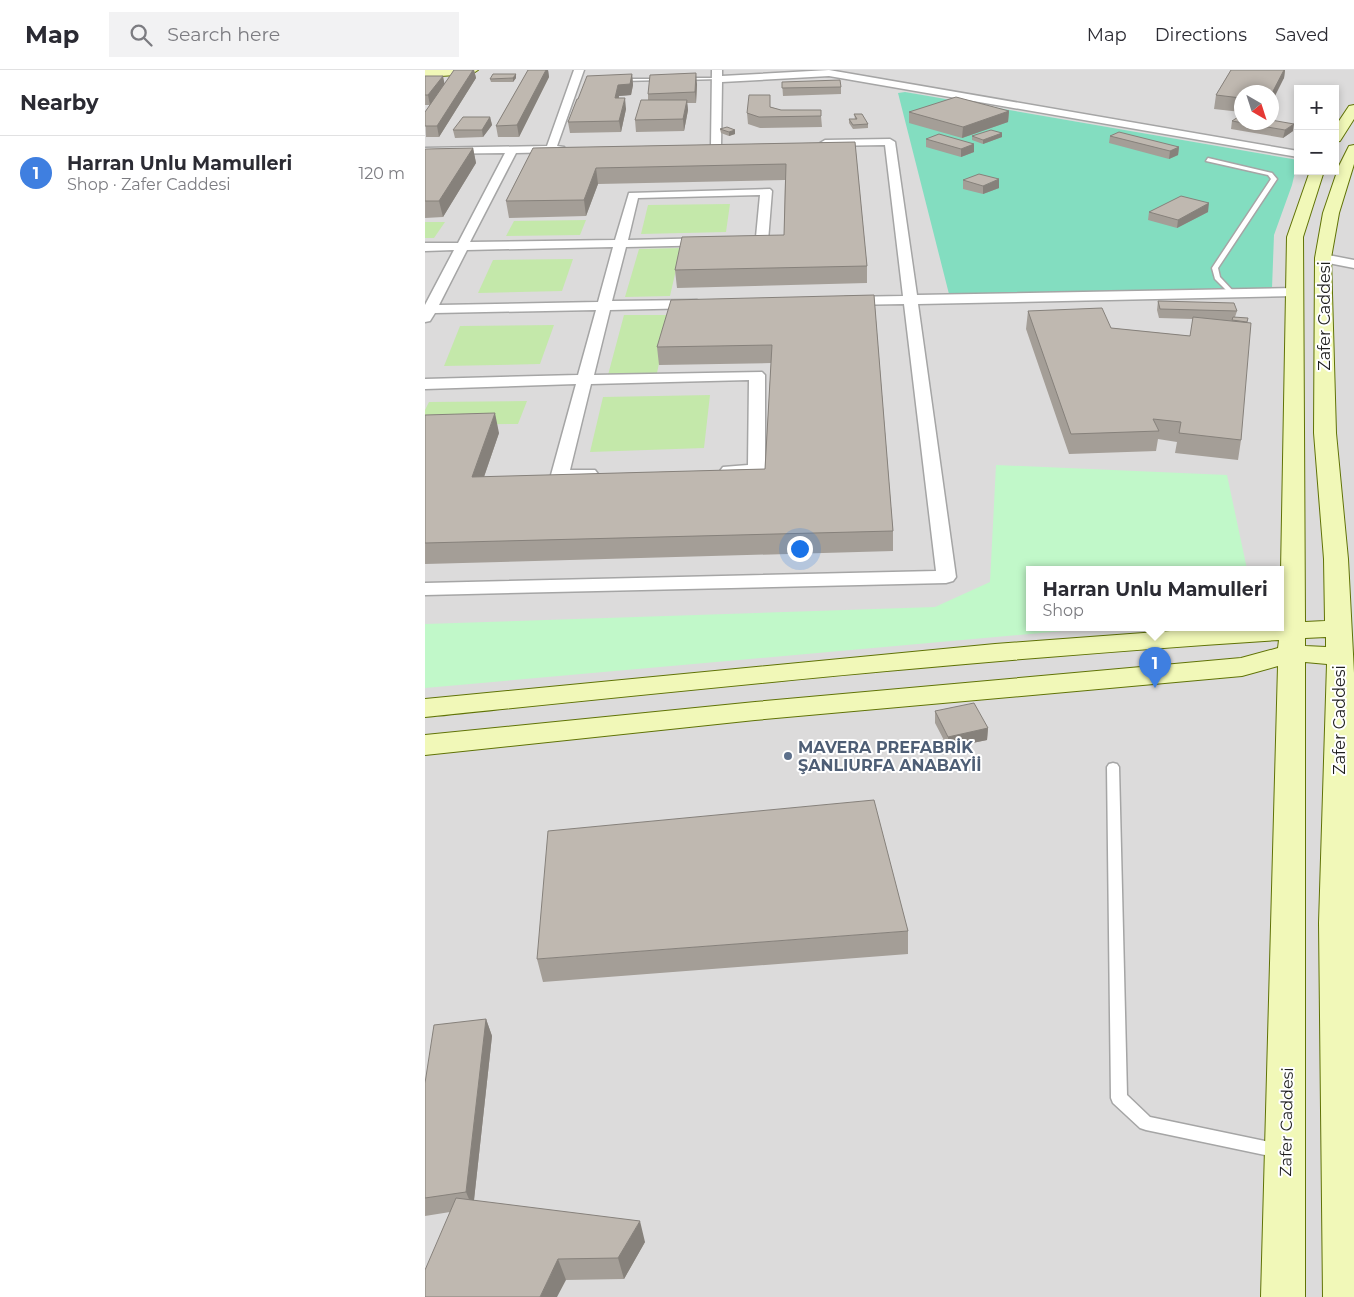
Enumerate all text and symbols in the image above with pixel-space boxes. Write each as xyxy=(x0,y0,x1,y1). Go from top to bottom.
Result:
search box xyxy=(109,12,459,57)
text: Map xyxy=(25,20,79,49)
icon: search xyxy=(127,21,155,49)
text: Search here xyxy=(167,23,280,46)
text: Map xyxy=(1087,24,1127,46)
text: Directions xyxy=(1155,24,1247,46)
text: Saved xyxy=(1275,24,1329,46)
north arrow xyxy=(1234,85,1279,130)
map controls xyxy=(1294,85,1339,175)
button: + xyxy=(1294,85,1339,130)
text: Nearby xyxy=(20,90,99,115)
button: − xyxy=(1294,130,1339,175)
text: Harran Unlu Mamulleri xyxy=(67,152,292,175)
text: 1 xyxy=(33,164,39,183)
text: 120 m xyxy=(358,164,405,183)
text: Shop · Zafer Caddesi xyxy=(67,175,231,194)
street label: Zafer Caddesi xyxy=(1315,261,1334,371)
your location xyxy=(787,536,813,562)
popup xyxy=(1026,566,1284,631)
text: Harran Unlu Mamulleri xyxy=(1042,578,1268,601)
text: Shop xyxy=(1042,601,1084,620)
pin: 1 xyxy=(1139,647,1171,688)
street label: Zafer Caddesi xyxy=(1330,665,1349,775)
place label: MAVERA PREFABRİK ŞANLIURFA ANABAYİİ xyxy=(798,738,981,775)
marker: MAVERA PREFABRİK ŞANLIURFA ANABAYİİ xyxy=(782,750,794,762)
street label: Zafer Caddesi xyxy=(1276,1067,1297,1177)

